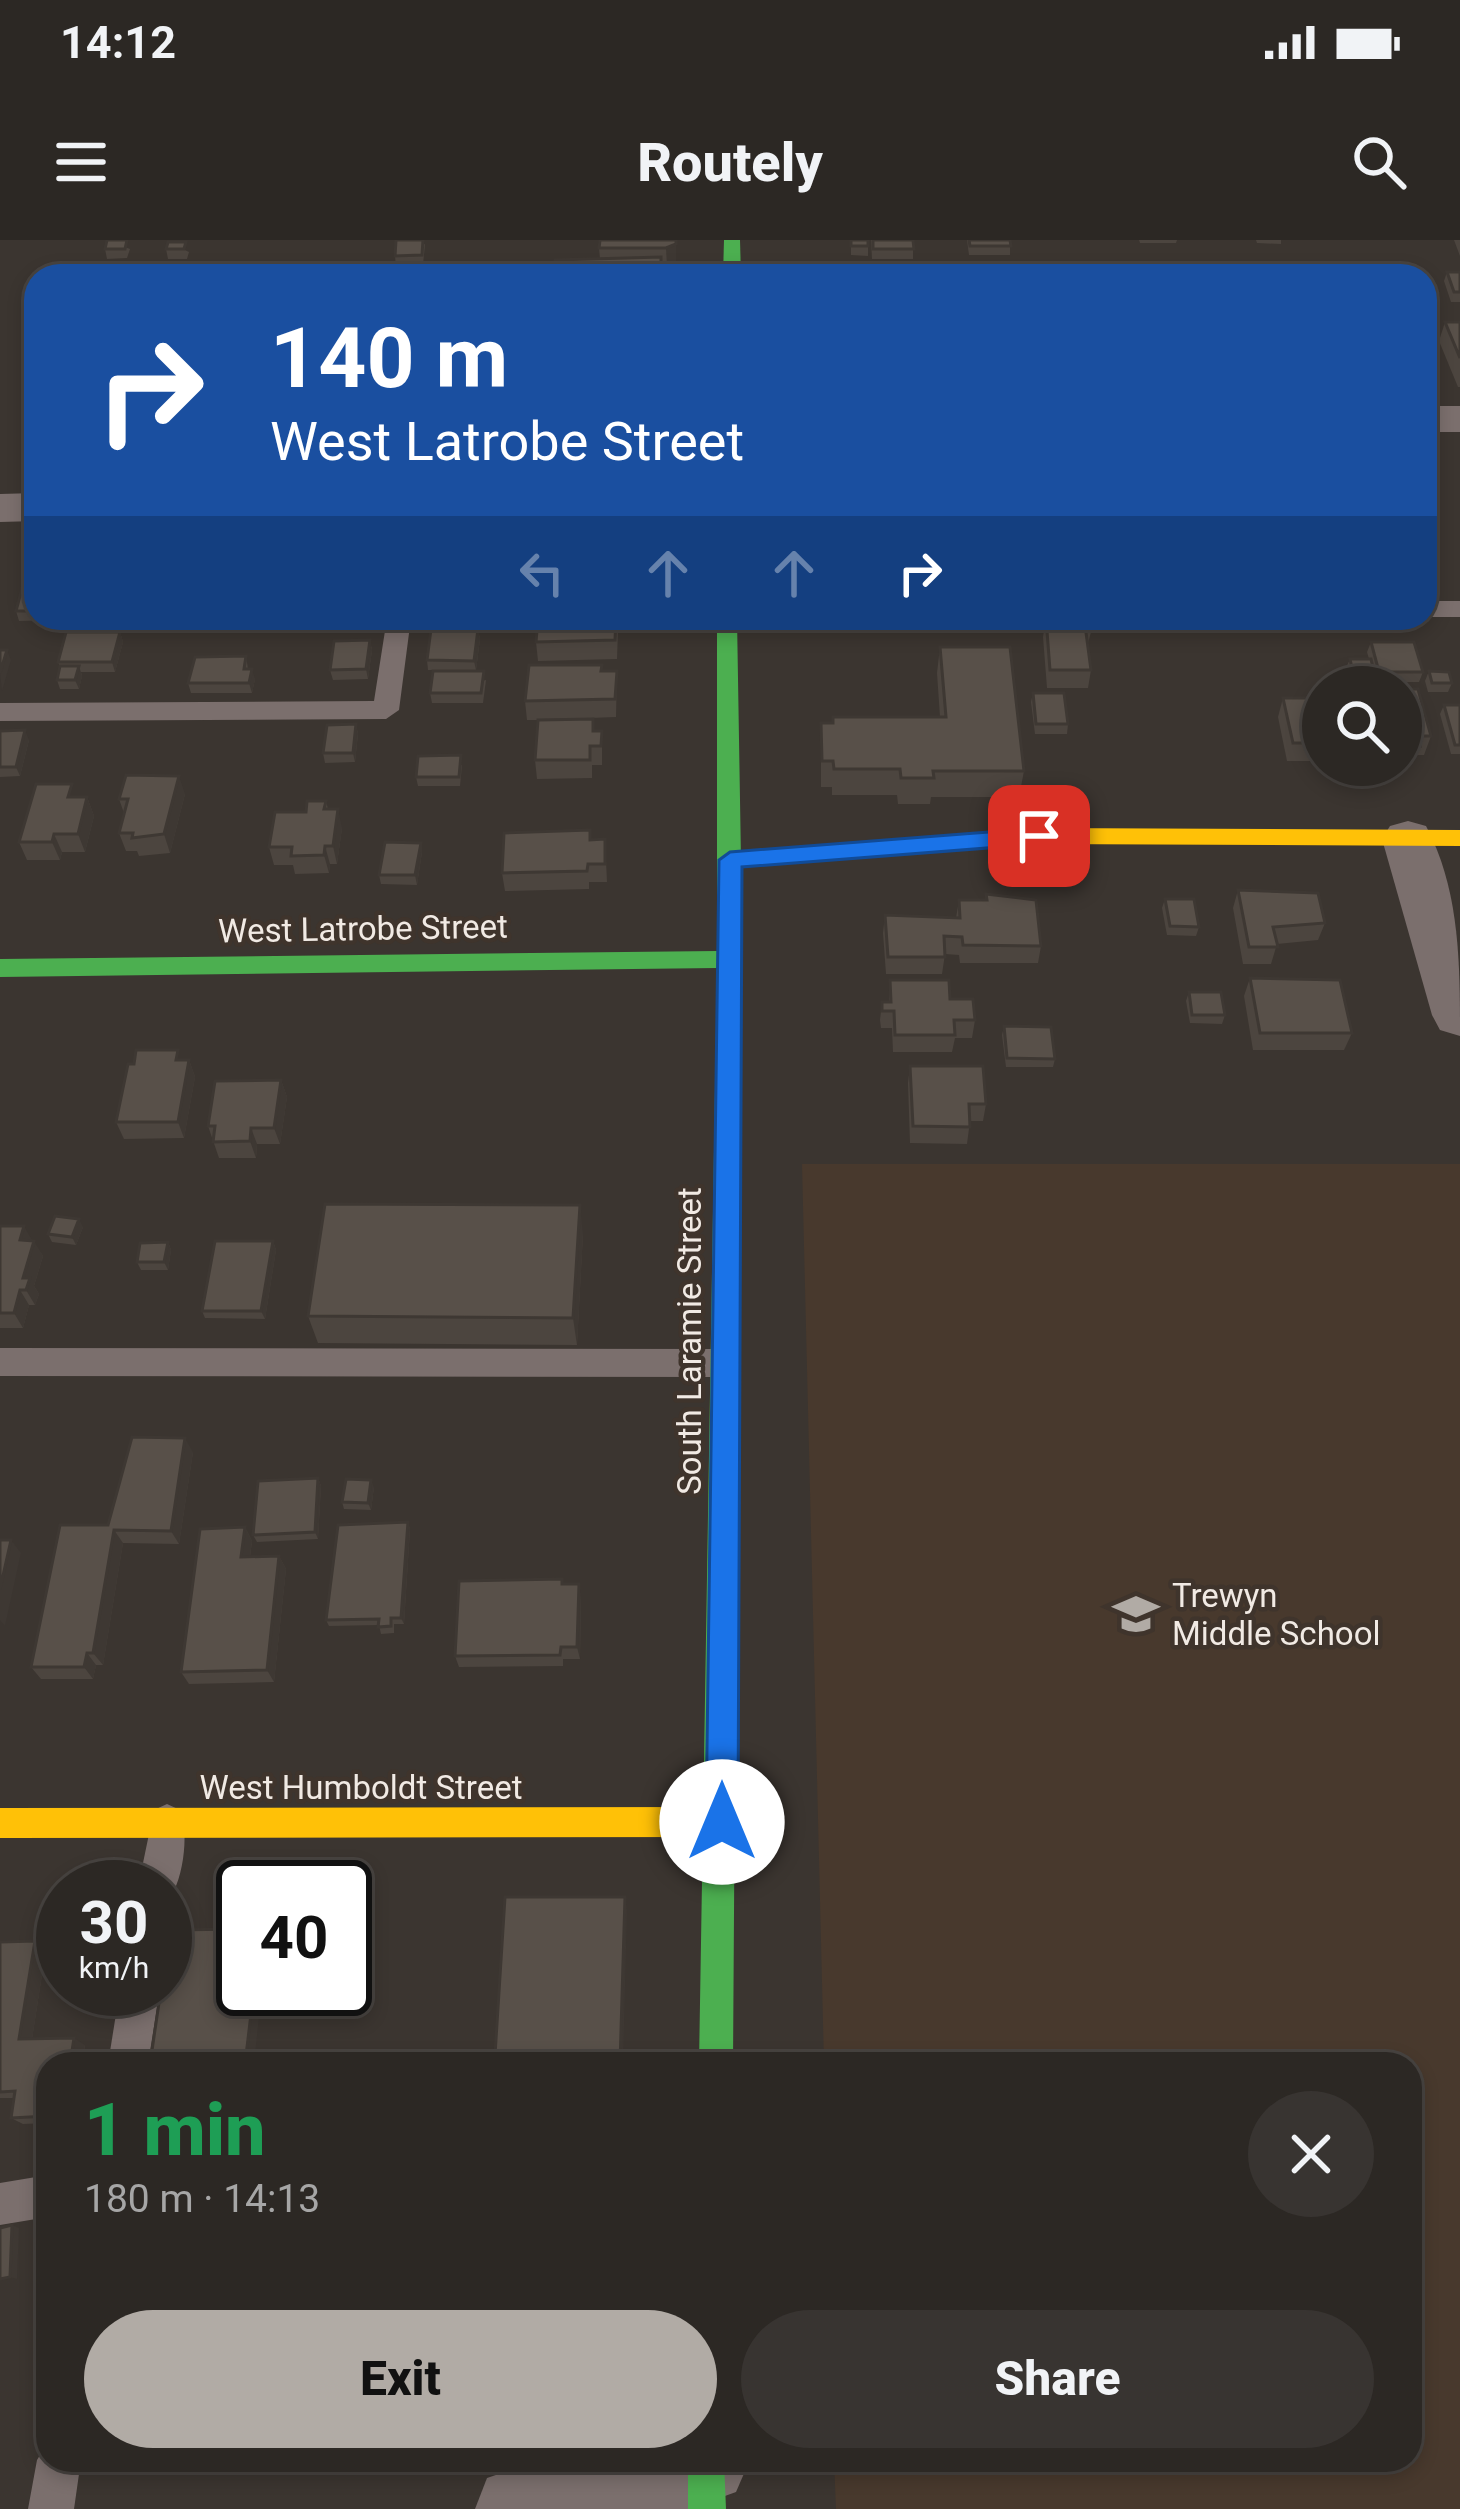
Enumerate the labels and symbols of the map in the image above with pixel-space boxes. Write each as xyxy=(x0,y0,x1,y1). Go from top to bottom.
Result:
pin xyxy=(988,785,1090,887)
street label: West Latrobe Street xyxy=(218,906,508,951)
street label: South Laramie Street xyxy=(670,1187,709,1495)
place label: Trewyn Middle School xyxy=(1172,1576,1380,1653)
school or university icon: Trewyn Middle School xyxy=(1111,1589,1161,1639)
position arrow xyxy=(659,1759,785,1885)
street label: West Humboldt Street xyxy=(200,1768,523,1807)
speed limit sign: 40 xyxy=(216,1860,372,2016)

